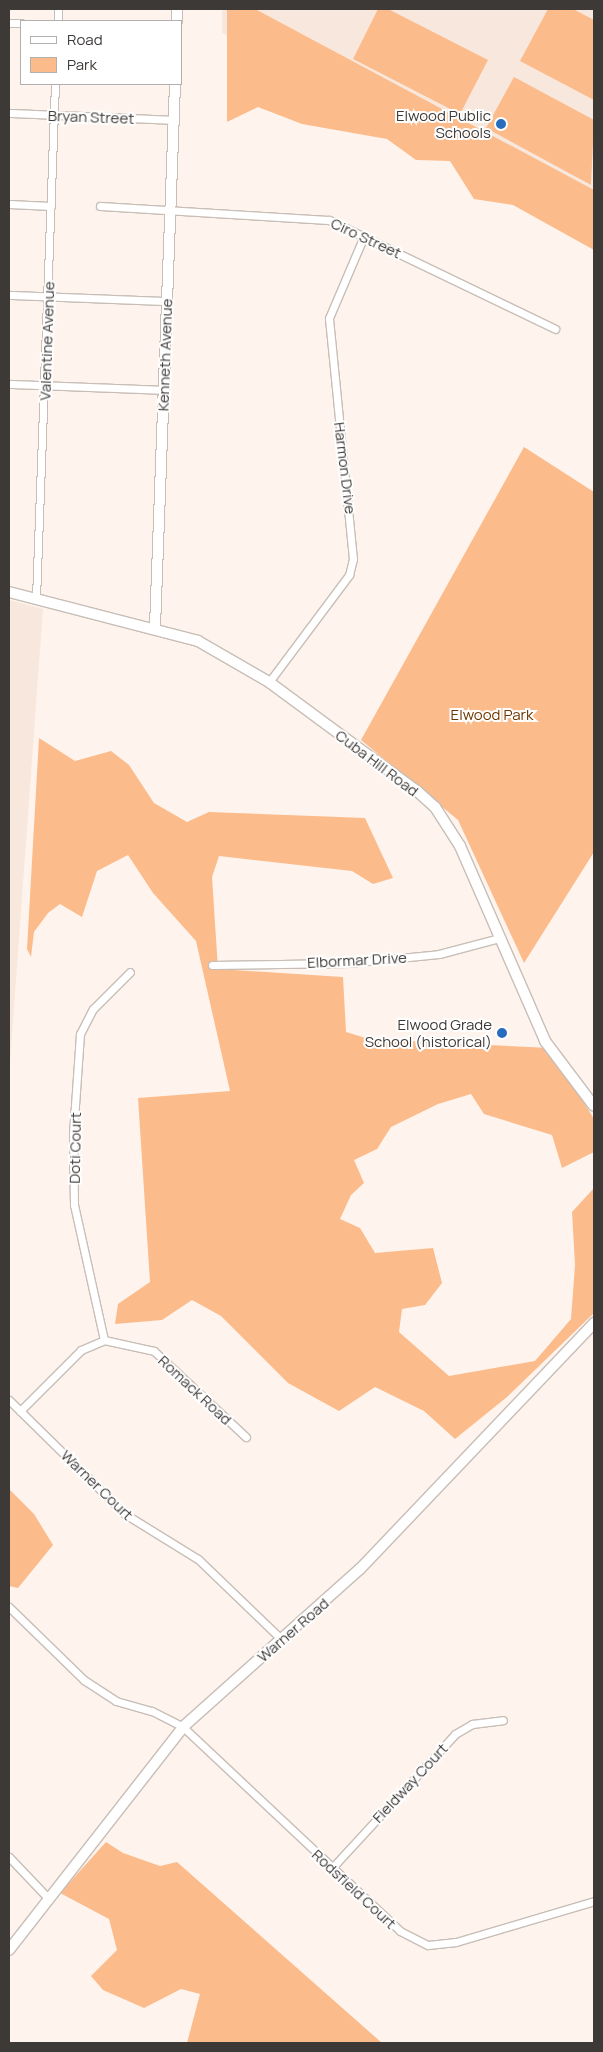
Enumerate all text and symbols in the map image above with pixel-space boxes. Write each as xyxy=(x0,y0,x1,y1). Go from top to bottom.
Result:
legend xyxy=(20,20,182,85)
text: Road xyxy=(67,29,103,50)
text: Park xyxy=(67,54,97,75)
street label: Bryan Street xyxy=(48,106,134,128)
place label: Elwood Public Schools xyxy=(396,106,491,141)
marker: Elwood Public Schools xyxy=(495,118,507,130)
street label: Ciro Street xyxy=(328,214,404,262)
street label: Valentine Avenue xyxy=(36,281,58,401)
street label: Kenneth Avenue xyxy=(154,298,176,412)
street label: Harmon Drive xyxy=(330,421,360,515)
park label: Elwood Park xyxy=(451,706,533,724)
street label: Cuba Hill Road xyxy=(332,726,422,800)
street label: Elbormar Drive xyxy=(307,948,407,972)
place label: Elwood Grade School (historical) xyxy=(365,1015,492,1050)
marker: Elwood Grade School (historical) xyxy=(496,1027,508,1039)
street label: Doti Court xyxy=(65,1112,85,1184)
street label: Romack Road xyxy=(155,1351,235,1429)
street label: Warner Court xyxy=(57,1446,137,1524)
street label: Warner Road xyxy=(254,1594,332,1666)
street label: Fieldway Court xyxy=(369,1740,451,1826)
street label: Rodsfield Court xyxy=(308,1846,400,1932)

